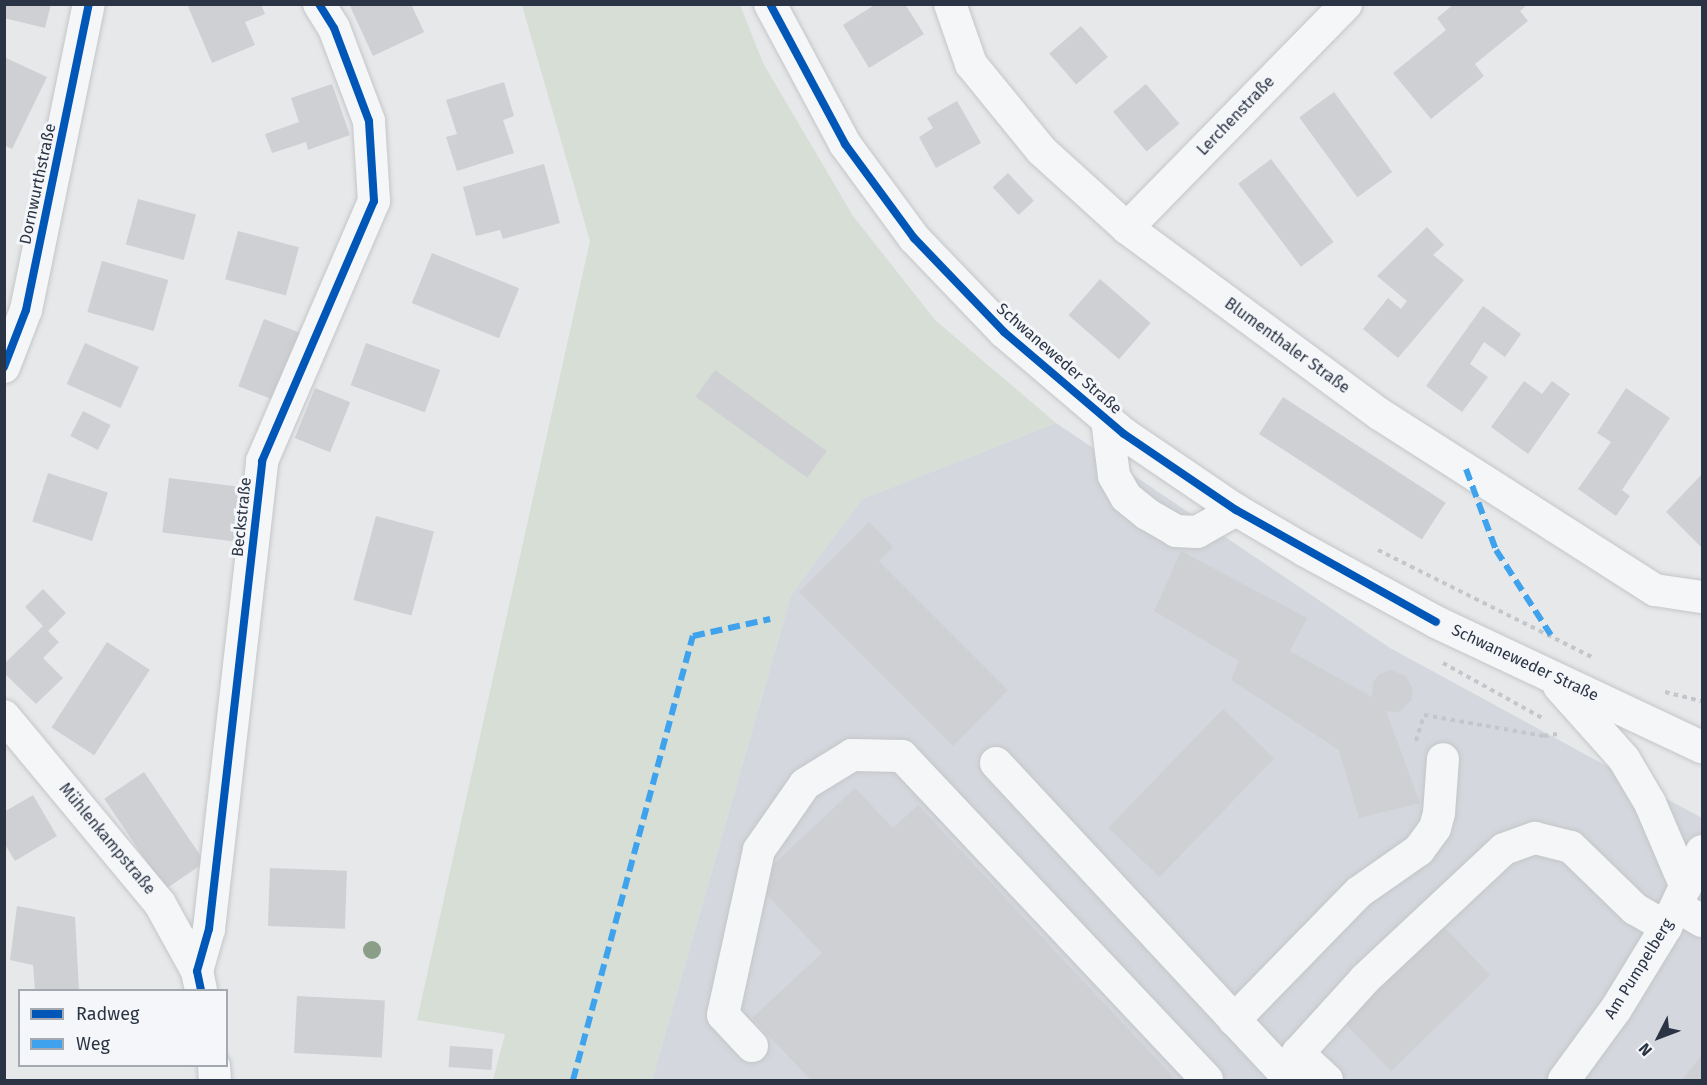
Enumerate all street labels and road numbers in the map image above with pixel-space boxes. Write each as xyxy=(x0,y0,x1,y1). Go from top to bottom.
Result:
street label: Lerchenstraße xyxy=(1193,72,1279,160)
street label: Dornwurthstraße xyxy=(16,122,60,246)
street label: Blumenthaler Straße xyxy=(1221,294,1353,398)
street label: Schwaneweder Straße xyxy=(992,299,1126,419)
street label: Beckstraße xyxy=(228,476,256,558)
street label: Schwaneweder Straße xyxy=(1449,621,1601,705)
street label: Mühlenkampstraße xyxy=(55,779,159,899)
street label: Am Pumpelberg xyxy=(1601,915,1677,1023)

